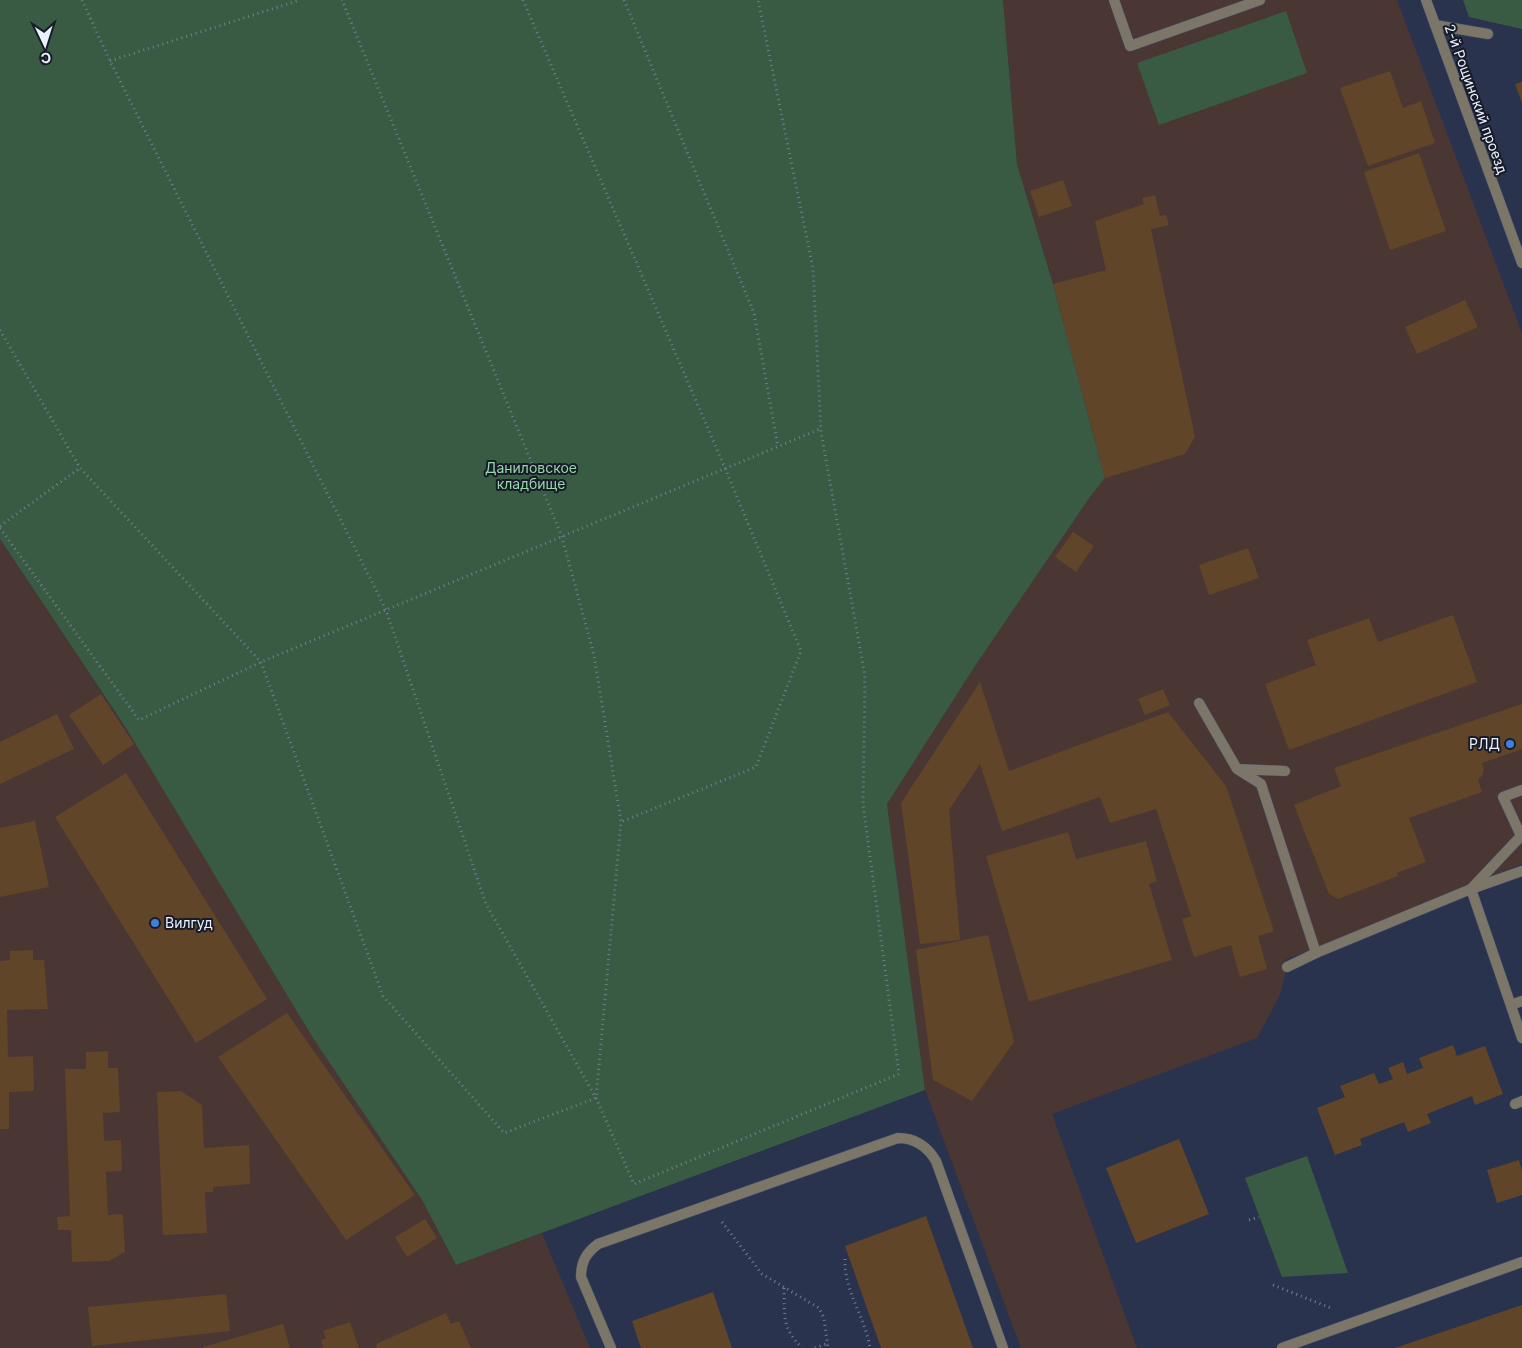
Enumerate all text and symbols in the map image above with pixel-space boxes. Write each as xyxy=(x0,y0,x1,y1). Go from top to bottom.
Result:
north arrow xyxy=(20,20,70,70)
street label: 2-й Рощинский проезд xyxy=(1441,22,1512,176)
text: С xyxy=(40,50,52,67)
park label: Даниловское кладбище xyxy=(485,459,577,492)
place label: РЛД xyxy=(1469,735,1500,752)
marker: РЛД xyxy=(1504,738,1516,750)
place label: Вилгуд xyxy=(165,914,213,931)
marker: Вилгуд xyxy=(149,917,161,929)

